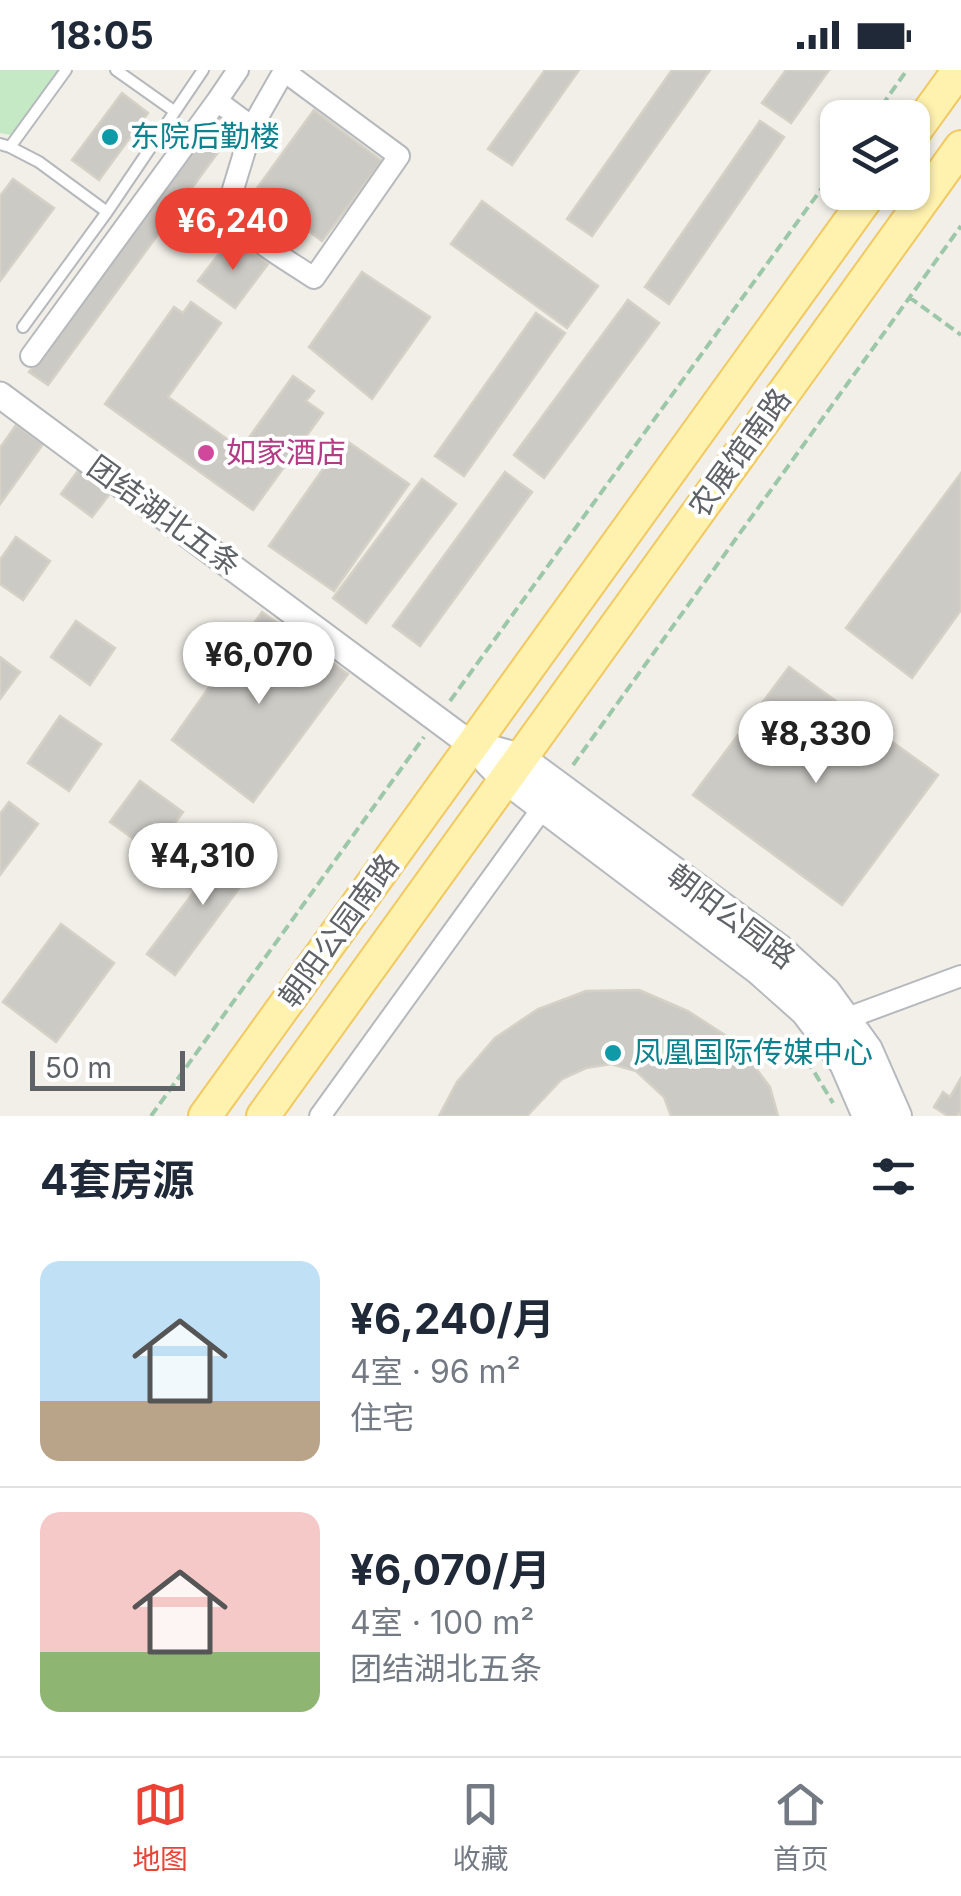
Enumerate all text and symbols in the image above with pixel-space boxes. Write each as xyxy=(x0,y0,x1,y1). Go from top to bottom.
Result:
text: 18:05 xyxy=(50,12,154,58)
map controls xyxy=(820,100,930,210)
button: layers xyxy=(820,100,930,210)
place label: 东院后勤楼 xyxy=(130,118,280,154)
marker: 东院后勤楼 xyxy=(99,126,121,148)
pin: ¥6,240 xyxy=(152,188,314,273)
text: ¥6,240 xyxy=(177,201,289,240)
street label: 农展馆南路 xyxy=(681,381,798,524)
place label: 如家酒店 xyxy=(226,434,346,470)
marker: 如家酒店 xyxy=(195,442,217,464)
street label: 团结湖北五条 xyxy=(81,448,248,583)
pin: ¥6,070 xyxy=(178,622,340,707)
text: ¥6,070 xyxy=(205,635,313,674)
pin: ¥8,330 xyxy=(735,701,897,786)
text: ¥8,330 xyxy=(760,714,872,753)
pin: ¥4,310 xyxy=(122,823,284,908)
text: ¥4,310 xyxy=(151,836,255,875)
street label: 朝阳公园南路 xyxy=(271,847,406,1014)
street label: 朝阳公园路 xyxy=(661,857,802,976)
place label: 凤凰国际传媒中心 xyxy=(633,1034,873,1070)
marker: 凤凰国际传媒中心 xyxy=(602,1042,624,1064)
scale bar xyxy=(30,1046,185,1090)
text: 50 m xyxy=(45,1051,112,1085)
icon: filters xyxy=(866,1149,921,1204)
text: 4套房源 xyxy=(40,1154,194,1205)
text: ¥6,240/月 xyxy=(350,1293,555,1344)
icon: home xyxy=(120,1301,240,1421)
text: 4室 · 96 m² xyxy=(350,1352,521,1391)
text: 住宅 xyxy=(350,1398,414,1437)
text: ¥6,070/月 xyxy=(350,1544,551,1595)
icon: home xyxy=(120,1552,240,1672)
text: 4室 · 100 m² xyxy=(350,1603,534,1642)
text: 团结湖北五条 xyxy=(350,1649,542,1688)
tab: 地图 xyxy=(132,1777,188,1877)
tab: 收藏 xyxy=(452,1777,509,1877)
tab: 首页 xyxy=(773,1777,829,1877)

